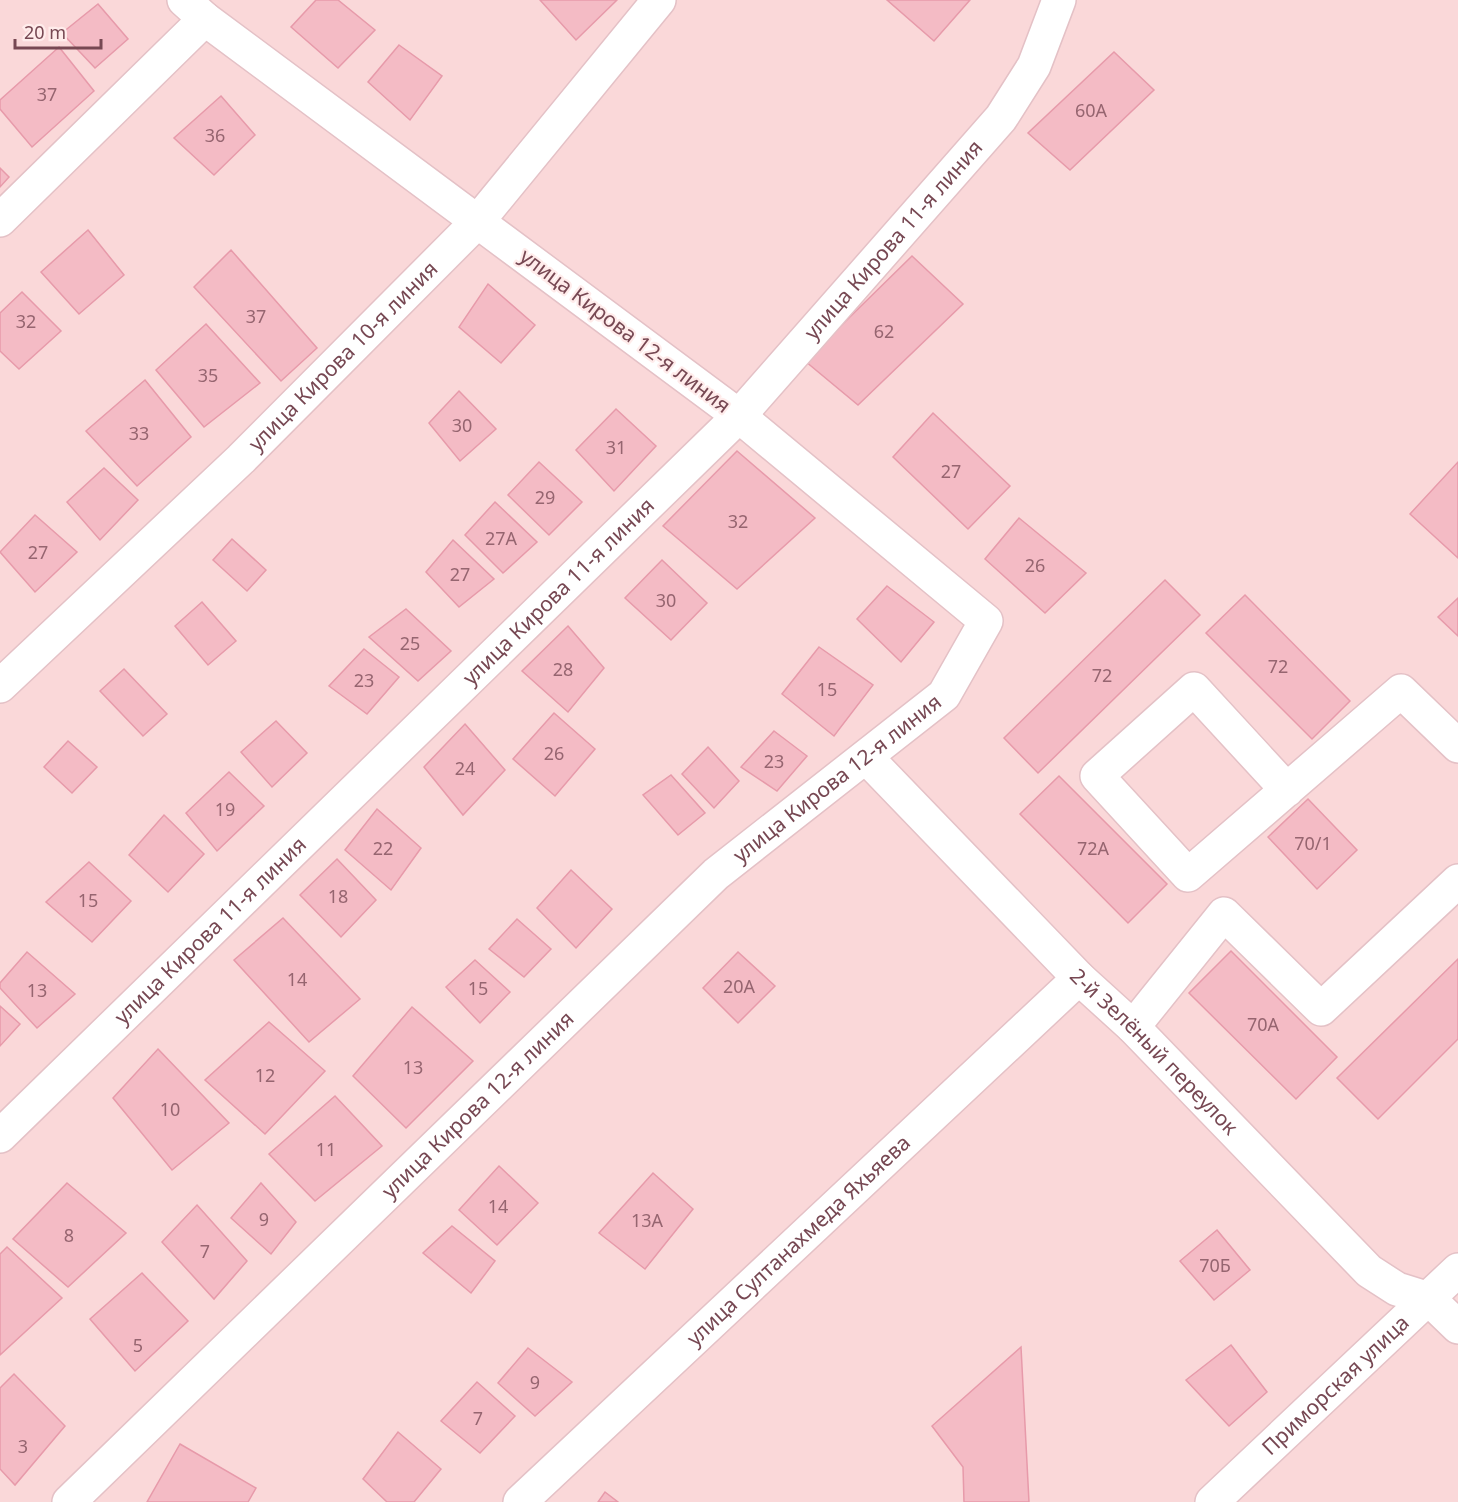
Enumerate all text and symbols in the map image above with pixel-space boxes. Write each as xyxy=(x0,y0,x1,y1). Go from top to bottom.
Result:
scale bar xyxy=(15,12,100,50)
text: 20 m xyxy=(24,20,66,44)
house number: 37 xyxy=(37,82,57,106)
house number: 60А xyxy=(1075,98,1108,122)
house number: 36 xyxy=(205,123,225,147)
street label: улица Кирова 11-я линия xyxy=(797,134,988,345)
street label: улица Кирова 12-я линия xyxy=(514,242,737,419)
street label: улица Кирова 10-я линия xyxy=(242,255,443,457)
house number: 37 xyxy=(246,304,266,328)
house number: 32 xyxy=(16,309,36,333)
house number: 62 xyxy=(874,319,894,343)
house number: 35 xyxy=(198,363,218,387)
house number: 30 xyxy=(452,413,472,437)
house number: 33 xyxy=(129,421,149,445)
house number: 31 xyxy=(606,435,626,459)
house number: 27 xyxy=(941,459,961,483)
house number: 29 xyxy=(535,485,555,509)
street label: улица Кирова 11-я линия xyxy=(456,491,660,691)
house number: 32 xyxy=(728,509,748,533)
house number: 27А xyxy=(485,526,518,550)
house number: 27 xyxy=(28,540,48,564)
house number: 26 xyxy=(1025,553,1045,577)
house number: 27 xyxy=(450,562,470,586)
house number: 30 xyxy=(656,588,676,612)
house number: 25 xyxy=(400,631,420,655)
house number: 72 xyxy=(1268,654,1288,678)
house number: 28 xyxy=(553,657,573,681)
house number: 72 xyxy=(1092,663,1112,687)
house number: 23 xyxy=(354,668,374,692)
house number: 15 xyxy=(817,677,837,701)
street label: улица Кирова 12-я линия xyxy=(727,687,947,868)
house number: 26 xyxy=(544,741,564,765)
house number: 23 xyxy=(764,749,784,773)
house number: 24 xyxy=(455,756,475,780)
house number: 19 xyxy=(215,797,235,821)
street label: улица Кирова 11-я линия xyxy=(108,830,312,1030)
house number: 70/1 xyxy=(1294,831,1332,855)
house number: 22 xyxy=(373,836,393,860)
house number: 72А xyxy=(1077,836,1110,860)
house number: 18 xyxy=(328,884,348,908)
house number: 15 xyxy=(78,888,98,912)
street label: 2-й Зелёный переулок xyxy=(1064,962,1245,1140)
house number: 14 xyxy=(287,967,307,991)
house number: 20А xyxy=(723,974,756,998)
house number: 15 xyxy=(468,976,488,1000)
house number: 13 xyxy=(27,978,47,1002)
street label: улица Кирова 12-я линия xyxy=(375,1005,579,1204)
house number: 70А xyxy=(1247,1012,1280,1036)
house number: 13 xyxy=(403,1055,423,1079)
house number: 12 xyxy=(255,1063,275,1087)
house number: 10 xyxy=(160,1097,180,1121)
street label: улица Султанахмеда Яхьяева xyxy=(680,1128,916,1352)
house number: 11 xyxy=(316,1137,336,1161)
house number: 14 xyxy=(488,1194,508,1218)
house number: 9 xyxy=(259,1207,269,1231)
house number: 13А xyxy=(631,1208,664,1232)
house number: 8 xyxy=(64,1223,74,1247)
house number: 7 xyxy=(200,1239,210,1263)
house number: 70Б xyxy=(1199,1253,1231,1277)
street label: Приморская улица xyxy=(1255,1308,1415,1461)
house number: 5 xyxy=(133,1333,143,1357)
house number: 9 xyxy=(530,1370,540,1394)
house number: 7 xyxy=(473,1406,483,1430)
house number: 3 xyxy=(18,1434,28,1458)

